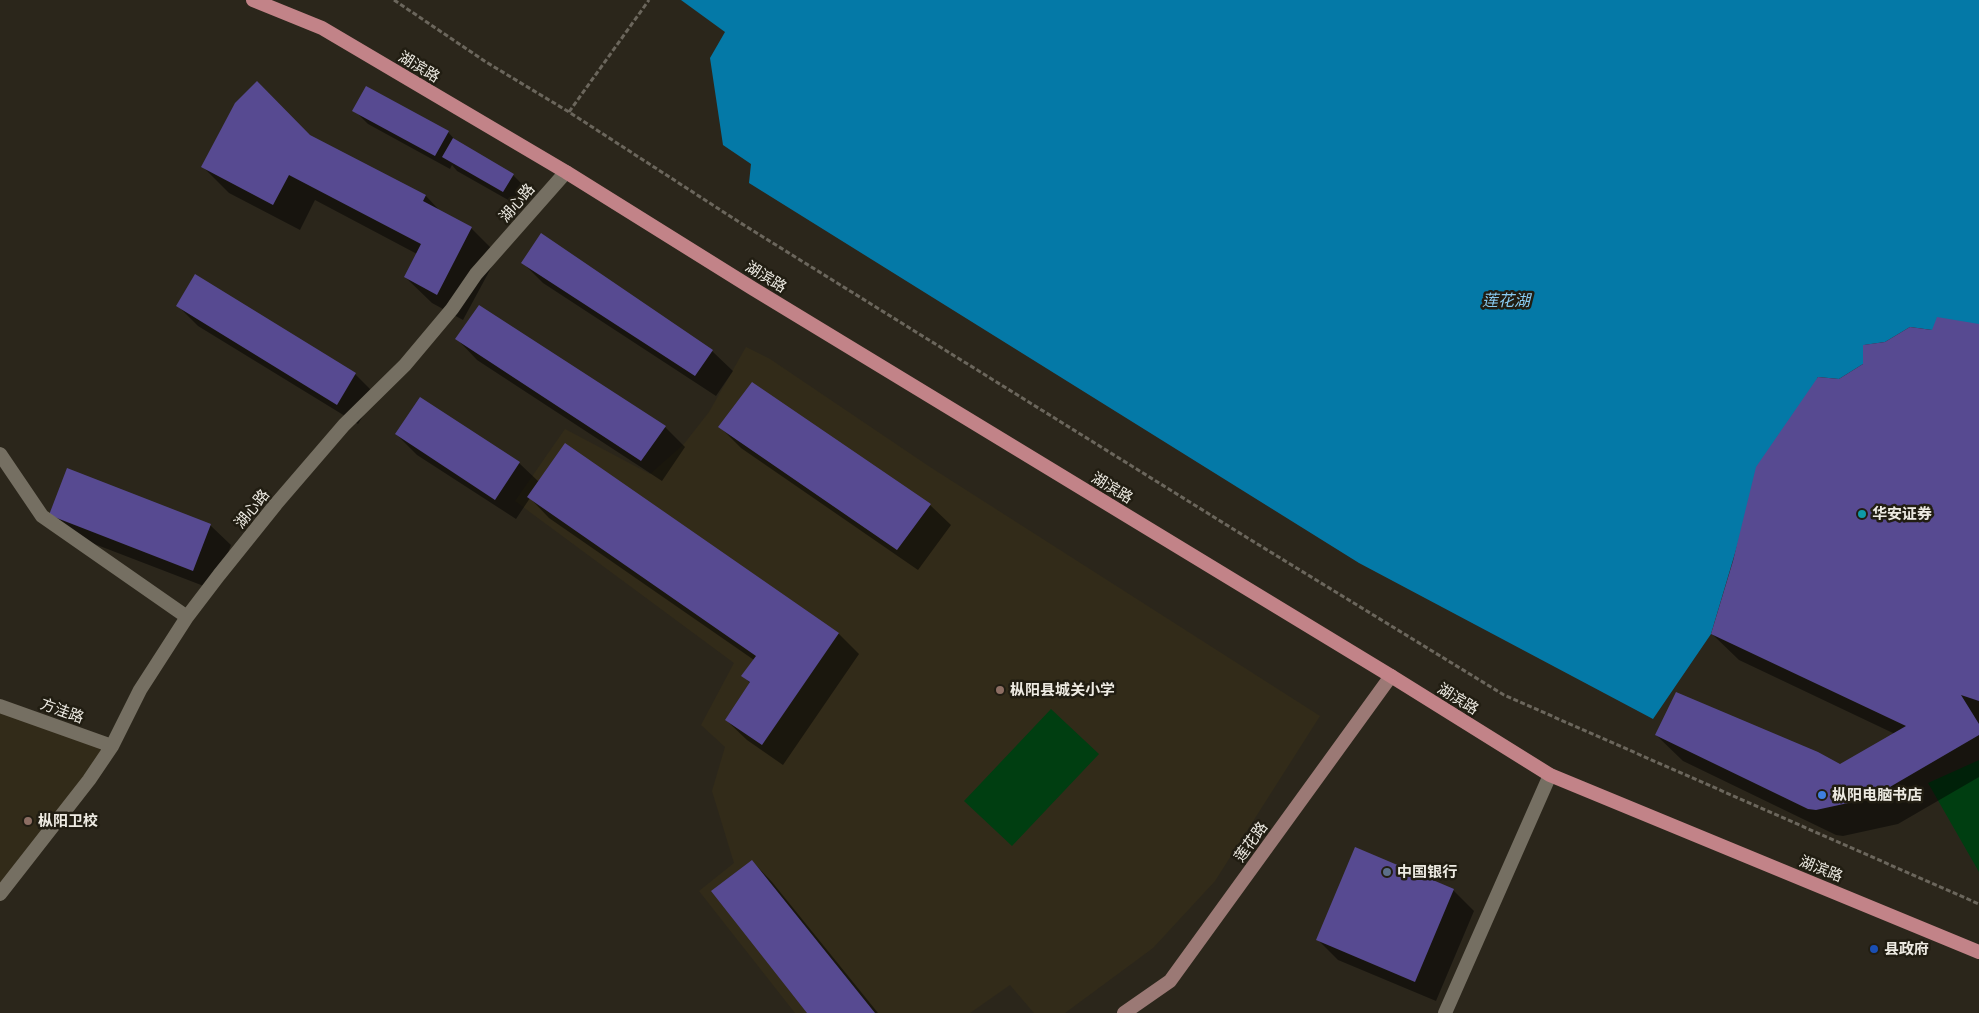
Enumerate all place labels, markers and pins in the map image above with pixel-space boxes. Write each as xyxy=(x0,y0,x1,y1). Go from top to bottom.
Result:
place label: 华安证券 xyxy=(1872,505,1932,523)
marker: 华安证券 xyxy=(1856,508,1868,520)
place label: 枞阳县城关小学 xyxy=(1010,681,1115,699)
marker: 枞阳县城关小学 xyxy=(994,684,1006,696)
place label: 枞阳电脑书店 xyxy=(1832,786,1922,804)
marker: 枞阳电脑书店 xyxy=(1816,789,1828,801)
place label: 枞阳卫校 xyxy=(38,812,98,830)
marker: 枞阳卫校 xyxy=(22,815,34,827)
place label: 中国银行 xyxy=(1397,863,1457,881)
marker: 中国银行 xyxy=(1381,866,1393,878)
place label: 县政府 xyxy=(1884,940,1929,958)
marker: 县政府 xyxy=(1868,943,1880,955)

